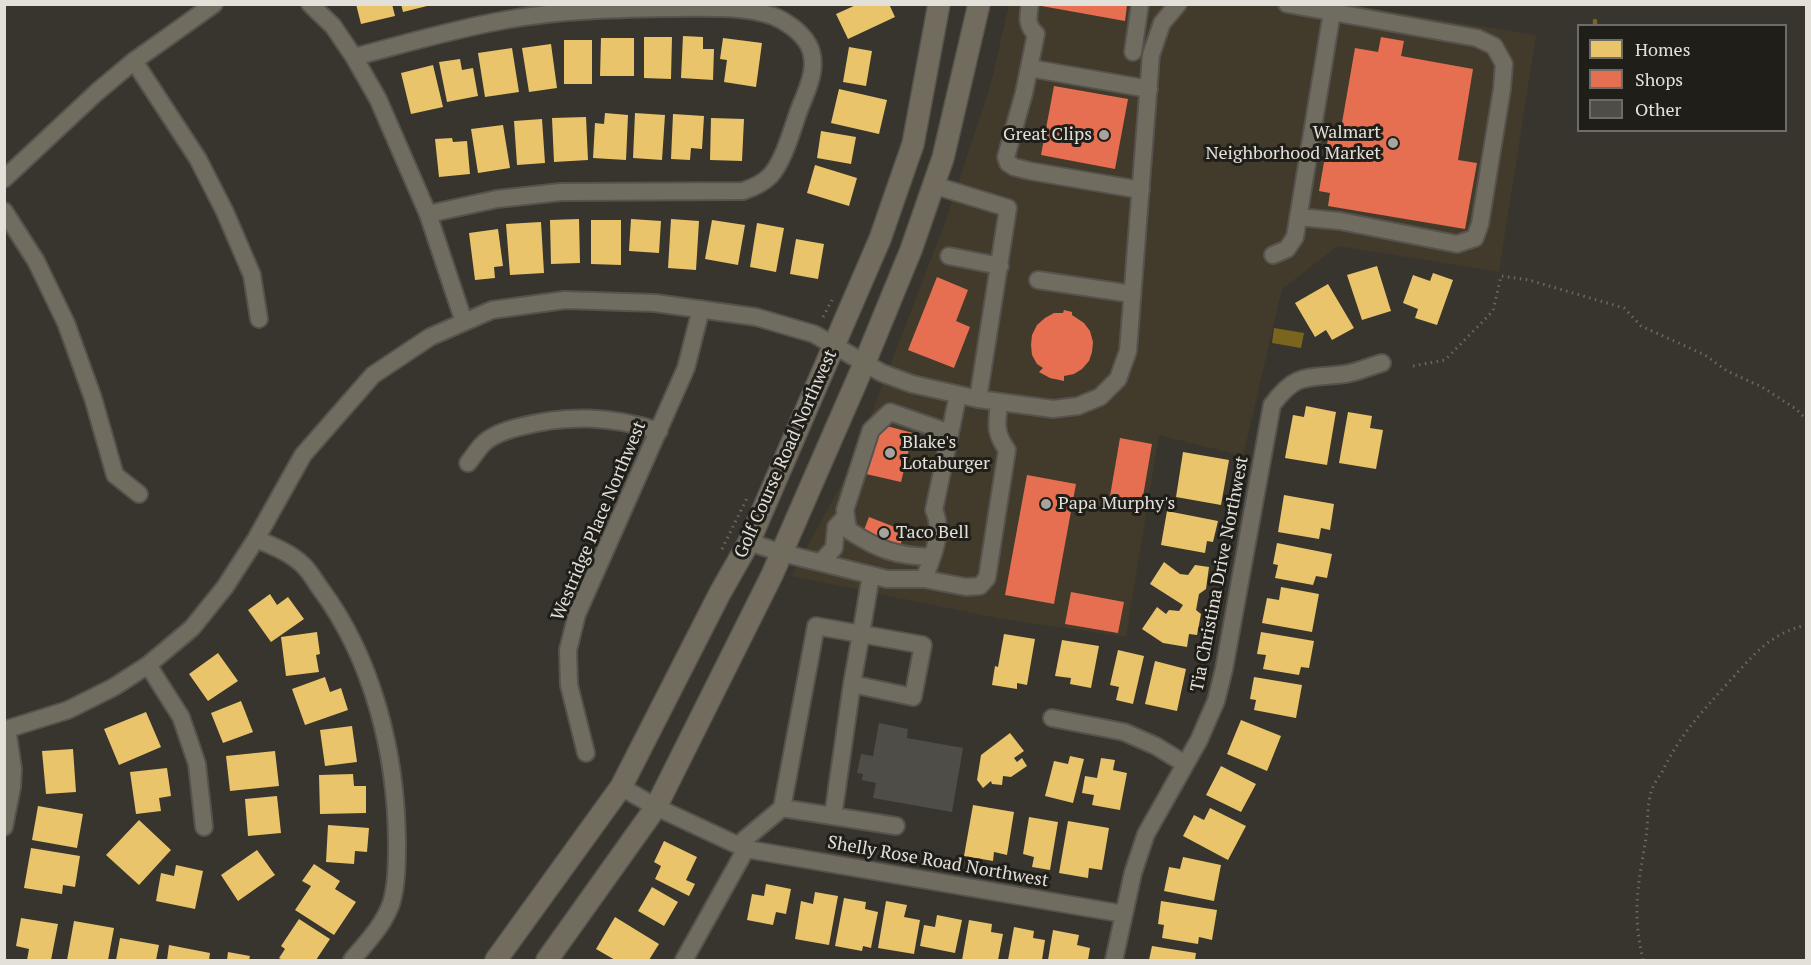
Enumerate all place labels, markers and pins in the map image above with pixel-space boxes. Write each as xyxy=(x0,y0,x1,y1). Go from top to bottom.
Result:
place label: Walmart Neighborhood Market xyxy=(1205,122,1381,164)
place label: Great Clips xyxy=(1003,124,1092,146)
marker: Great Clips xyxy=(1097,128,1111,142)
marker: Walmart Neighborhood Market xyxy=(1386,136,1400,150)
place label: Blake's Lotaburger xyxy=(902,432,990,474)
marker: Blake's Lotaburger xyxy=(883,446,897,460)
place label: Papa Murphy's xyxy=(1058,493,1175,515)
marker: Papa Murphy's xyxy=(1039,497,1053,511)
place label: Taco Bell xyxy=(896,522,969,544)
marker: Taco Bell xyxy=(877,526,891,540)

